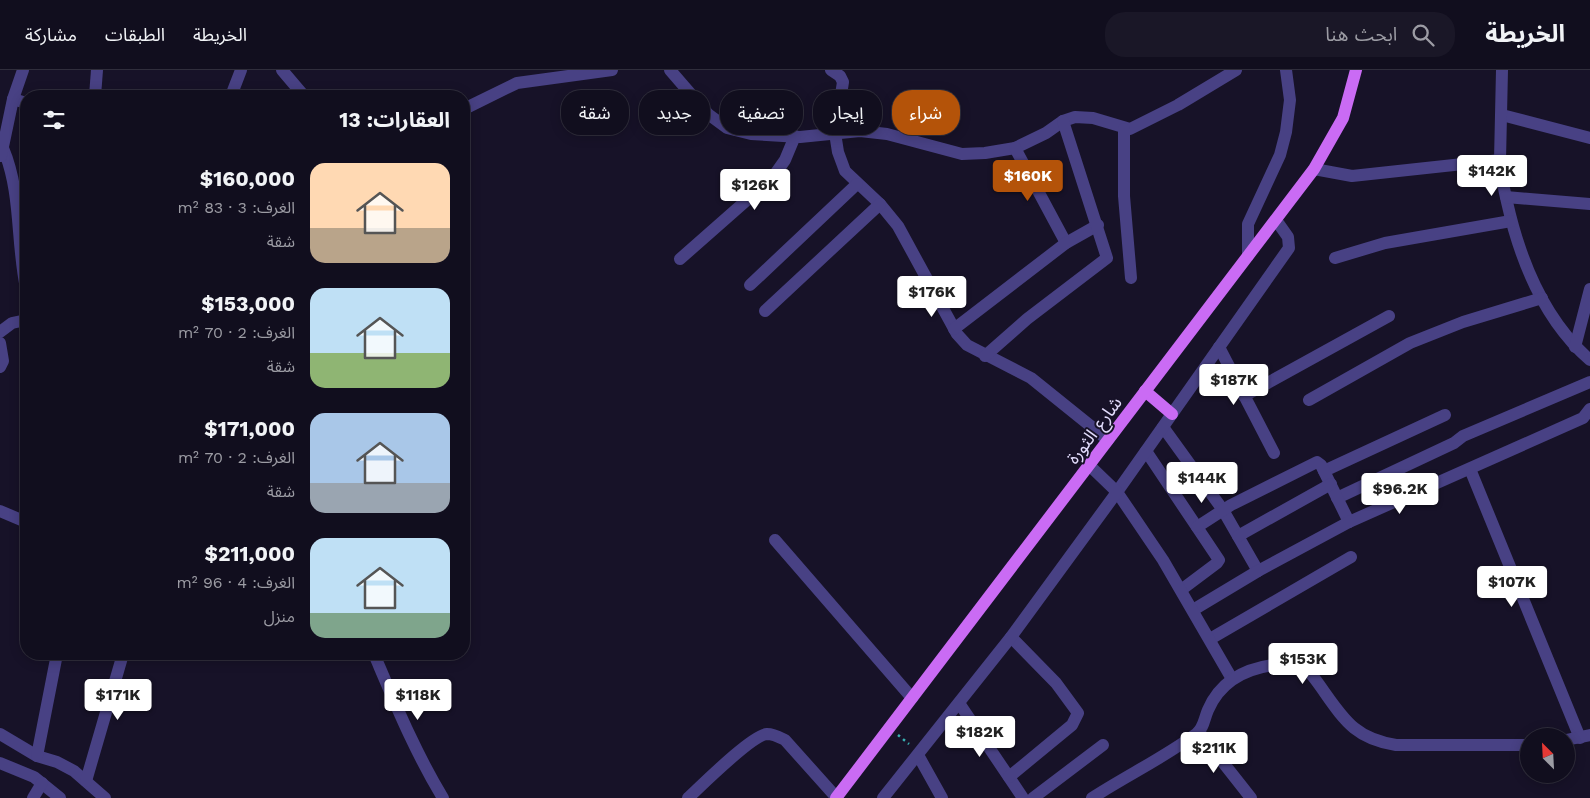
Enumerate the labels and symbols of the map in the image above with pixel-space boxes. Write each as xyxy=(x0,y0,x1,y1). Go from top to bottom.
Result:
pin: $142K xyxy=(1457,154,1527,197)
pin: $160K xyxy=(993,160,1063,202)
pin: $126K xyxy=(720,168,790,211)
pin: $176K xyxy=(897,276,967,318)
pin: $187K xyxy=(1199,364,1269,406)
street label: شارع الثورة xyxy=(1062,392,1129,470)
pin: $144K xyxy=(1167,462,1237,504)
pin: $96.2K xyxy=(1359,472,1441,515)
pin: $107K xyxy=(1477,566,1547,608)
pin: $153K xyxy=(1268,642,1338,685)
pin: $171K xyxy=(83,678,153,721)
pin: $118K xyxy=(383,678,453,721)
pin: $182K xyxy=(945,716,1015,758)
north arrow xyxy=(1520,728,1575,782)
pin: $211K xyxy=(1179,732,1249,774)

